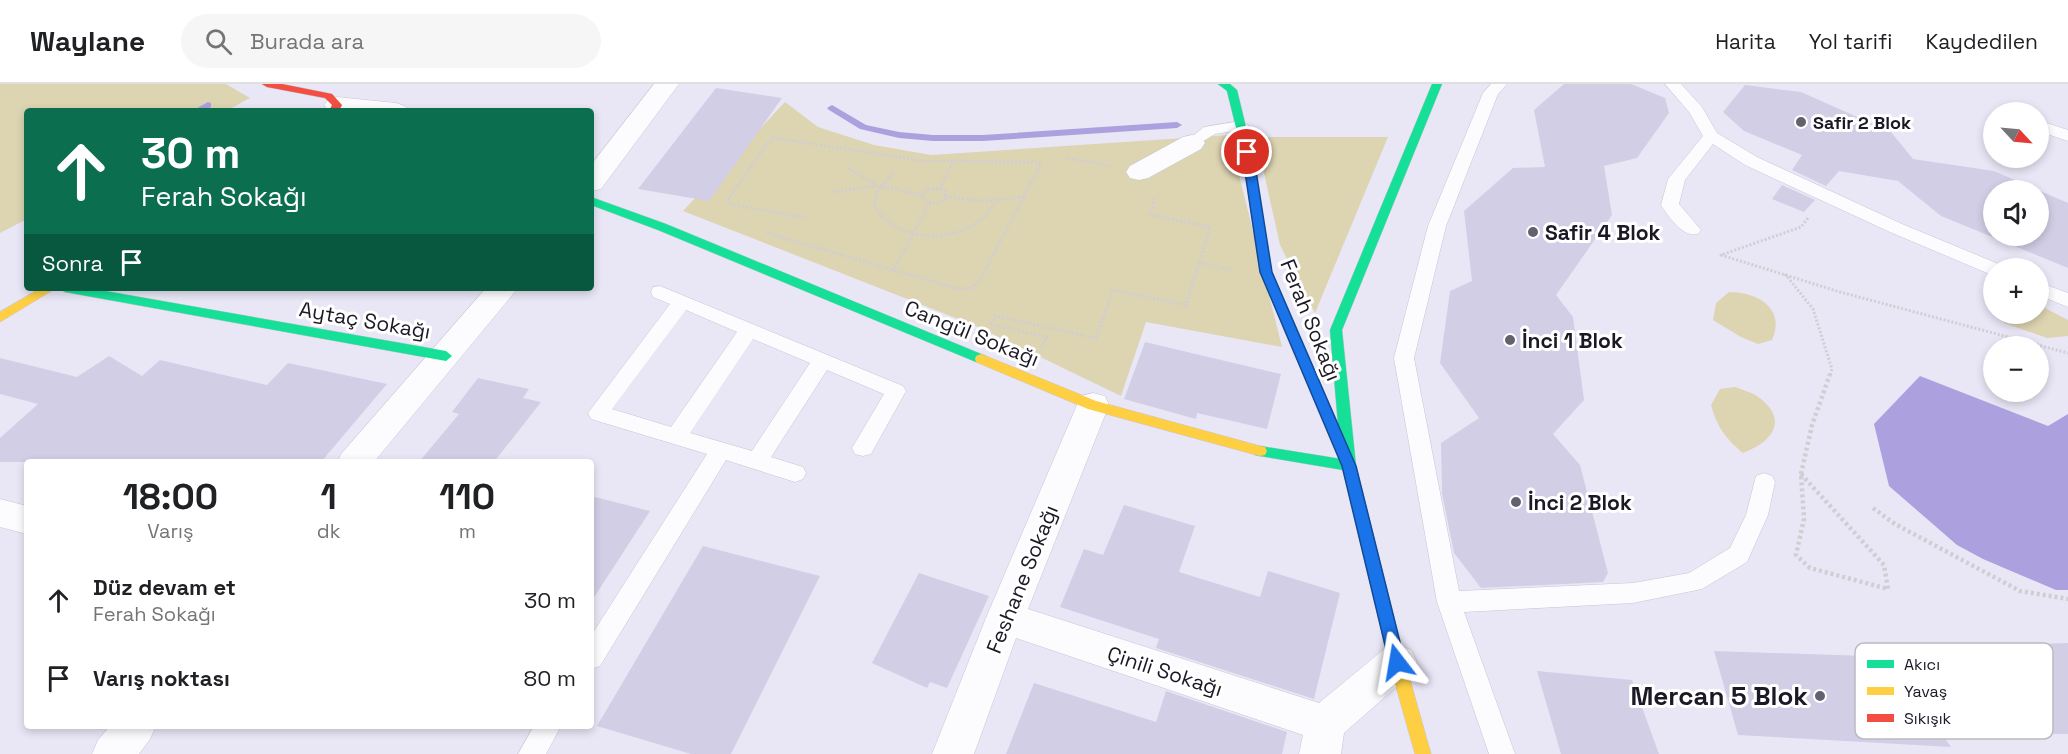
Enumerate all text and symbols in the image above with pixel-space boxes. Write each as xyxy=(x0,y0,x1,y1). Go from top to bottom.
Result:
search box xyxy=(181,14,601,68)
text: Waylane xyxy=(30,23,145,59)
icon: search xyxy=(202,25,235,58)
text: Burada ara xyxy=(250,27,364,55)
text: Harita xyxy=(1715,28,1776,55)
text: Yol tarifi xyxy=(1809,28,1892,55)
text: Kaydedilen xyxy=(1925,28,2038,55)
north arrow xyxy=(1983,102,2049,168)
map controls xyxy=(1983,102,2049,402)
place label: Safir 2 Blok xyxy=(1813,111,1911,134)
marker: Safir 2 Blok xyxy=(1794,115,1808,129)
pin xyxy=(1221,126,1272,177)
text: 30 m xyxy=(141,127,240,180)
icon: ahead xyxy=(42,132,120,210)
icon: arrive xyxy=(1230,135,1263,168)
text: Ferah Sokağı xyxy=(141,179,307,214)
button: sound xyxy=(1983,180,2049,246)
place label: Safir 4 Blok xyxy=(1545,219,1661,246)
marker: Safir 4 Blok xyxy=(1526,225,1540,239)
icon: arrive xyxy=(115,246,148,279)
text: Sonra xyxy=(42,249,103,277)
street label: Ferah Sokağı xyxy=(1274,255,1348,385)
button: + xyxy=(1983,258,2049,324)
street label: Cangül Sokağı xyxy=(901,294,1043,372)
street label: Aytaç Sokağı xyxy=(297,295,433,345)
place label: İnci 1 Blok xyxy=(1522,327,1623,354)
marker: İnci 1 Blok xyxy=(1503,333,1517,347)
button: − xyxy=(1983,336,2049,402)
text: 18:00 xyxy=(123,474,218,520)
text: 1 xyxy=(321,474,337,520)
text: 110 xyxy=(439,474,495,520)
place label: İnci 2 Blok xyxy=(1528,489,1632,516)
marker: İnci 2 Blok xyxy=(1509,495,1523,509)
street label: Feshane Sokağı xyxy=(980,501,1064,657)
text: Varış xyxy=(147,518,194,544)
text: dk xyxy=(317,518,341,544)
text: m xyxy=(459,518,476,544)
text: Düz devam et xyxy=(93,573,236,601)
icon: ahead xyxy=(42,584,75,617)
text: 30 m xyxy=(524,586,576,614)
text: Ferah Sokağı xyxy=(93,601,216,627)
position arrow xyxy=(1365,630,1429,694)
street label: Çinili Sokağı xyxy=(1104,640,1226,702)
legend xyxy=(1855,643,2053,739)
text: Akıcı xyxy=(1904,654,1940,675)
icon: arrive xyxy=(42,662,75,695)
text: Varış noktası xyxy=(93,664,230,692)
text: 80 m xyxy=(524,664,576,692)
place label: Mercan 5 Blok xyxy=(1630,679,1808,713)
text: Yavaş xyxy=(1904,681,1947,702)
marker: Mercan 5 Blok xyxy=(1813,689,1827,703)
text: Sıkışık xyxy=(1904,708,1952,729)

